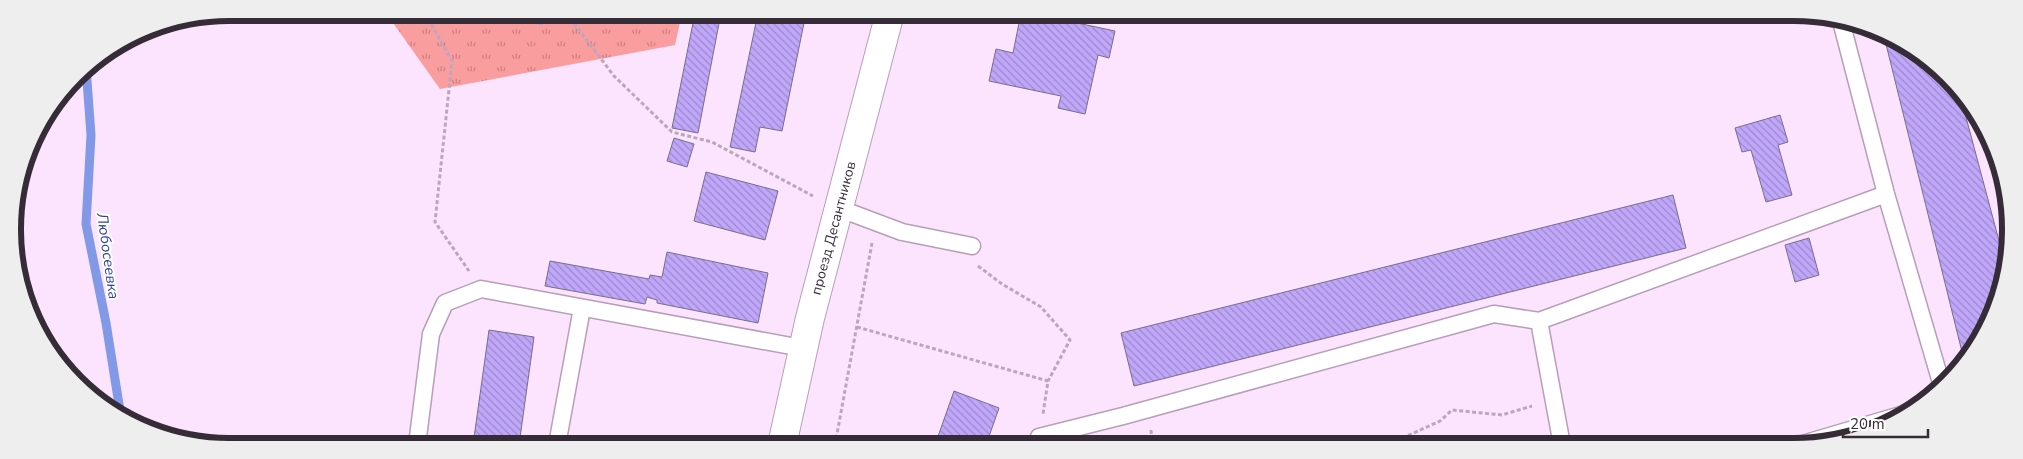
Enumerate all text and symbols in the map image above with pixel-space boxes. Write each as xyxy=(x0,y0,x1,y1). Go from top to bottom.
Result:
street label: проезд Десантников xyxy=(807,159,861,297)
water label: Любосеевка xyxy=(92,210,124,301)
scale bar xyxy=(1843,406,1928,438)
text: 20 m xyxy=(1850,414,1885,434)

